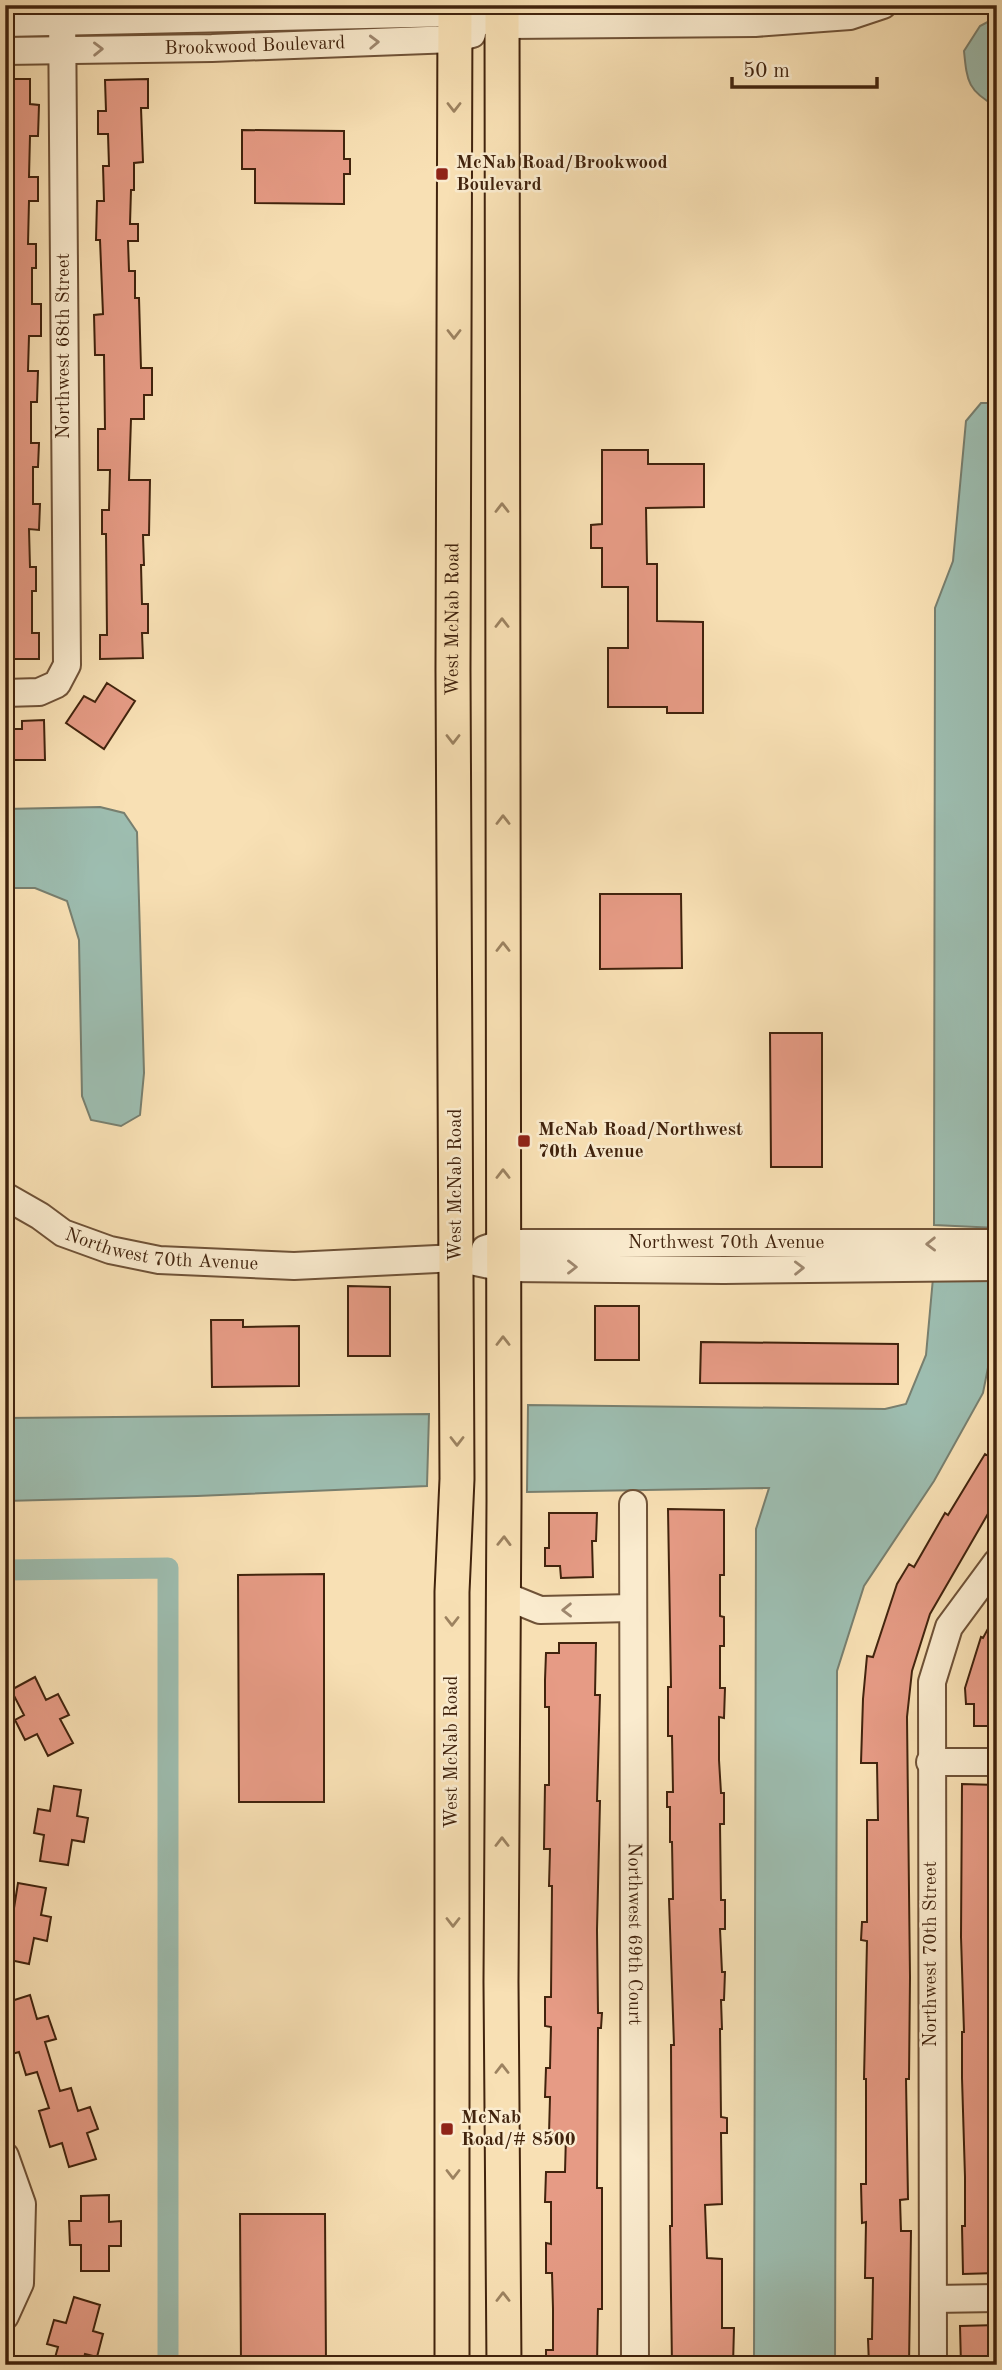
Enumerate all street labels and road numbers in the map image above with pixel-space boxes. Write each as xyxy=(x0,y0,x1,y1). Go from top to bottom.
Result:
street label: Brookwood Boulevard xyxy=(164,34,346,58)
street label: Northwest 68th Street xyxy=(55,253,74,439)
street label: West McNab Road xyxy=(443,542,463,696)
street label: West McNab Road xyxy=(447,1108,466,1262)
street label: Northwest 70th Avenue xyxy=(62,1225,259,1274)
street label: Northwest 70th Avenue xyxy=(628,1234,824,1253)
street label: West McNab Road xyxy=(443,1675,462,1829)
street label: Northwest 69th Court xyxy=(624,1843,644,2025)
street label: Northwest 70th Street xyxy=(922,1861,941,2047)

